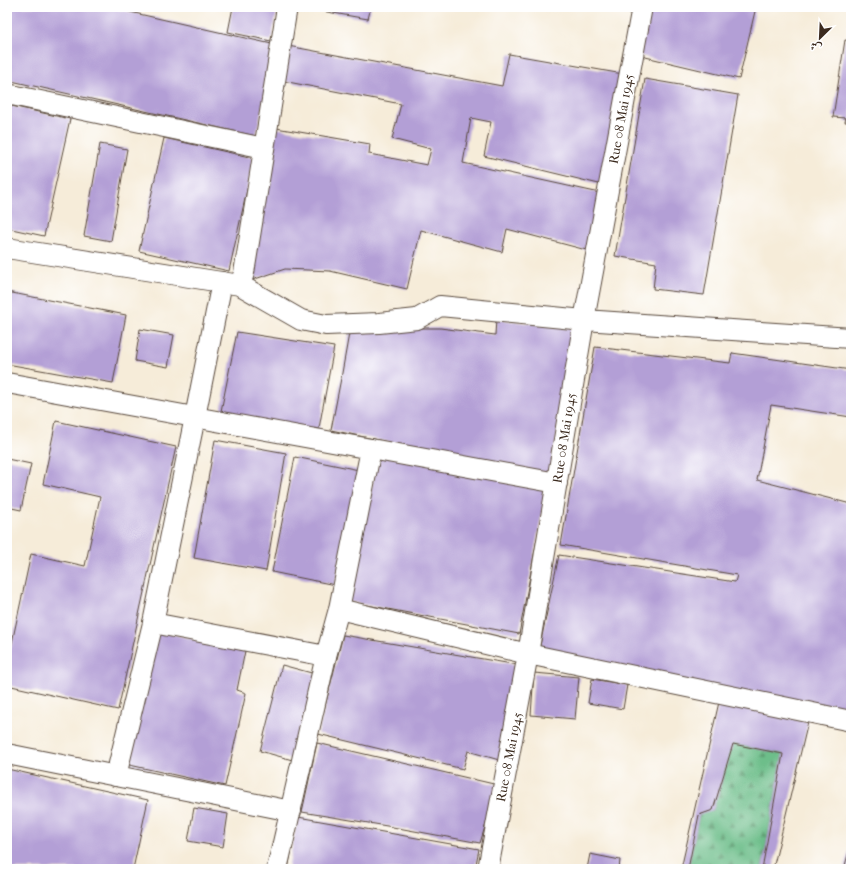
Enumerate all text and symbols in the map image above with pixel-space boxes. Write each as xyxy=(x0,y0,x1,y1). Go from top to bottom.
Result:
north arrow xyxy=(800,18,840,58)
text: ش xyxy=(808,38,824,55)
street label: Rue 08 Mai 1945 xyxy=(606,72,636,165)
street label: Rue 08 Mai 1945 xyxy=(549,391,579,484)
street label: Rue 08 Mai 1945 xyxy=(493,711,525,803)

